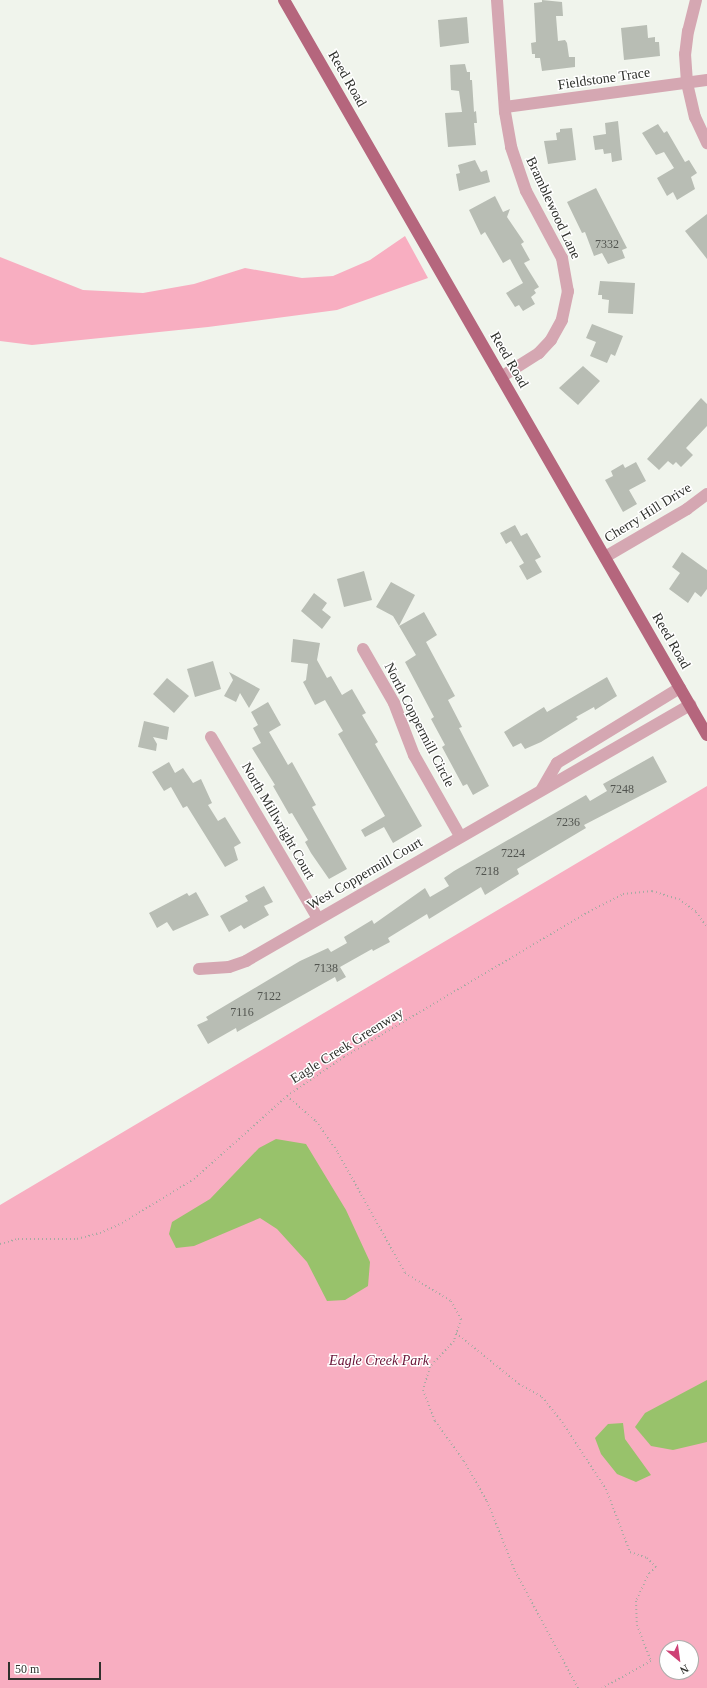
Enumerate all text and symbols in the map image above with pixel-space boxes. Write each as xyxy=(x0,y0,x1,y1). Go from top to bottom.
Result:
street label: Reed Road xyxy=(324,48,370,110)
street label: Fieldstone Trace xyxy=(557,64,651,94)
street label: Bramblewood Lane xyxy=(522,154,584,262)
house number: 7332 xyxy=(595,238,619,252)
street label: Reed Road xyxy=(486,329,532,391)
street label: Cherry Hill Drive xyxy=(601,480,695,546)
street label: Reed Road xyxy=(648,610,694,672)
street label: North Coppermill Circle xyxy=(380,660,458,790)
street label: North Millwright Court xyxy=(238,760,318,882)
house number: 7248 xyxy=(610,783,634,797)
house number: 7236 xyxy=(556,816,580,830)
street label: West Coppermill Court xyxy=(304,834,426,914)
house number: 7224 xyxy=(501,847,525,861)
house number: 7218 xyxy=(475,865,499,879)
house number: 7138 xyxy=(314,962,338,976)
house number: 7122 xyxy=(257,990,281,1004)
street label: Eagle Creek Greenway xyxy=(288,1004,406,1088)
house number: 7116 xyxy=(230,1006,254,1020)
park label: Eagle Creek Park xyxy=(329,1353,429,1369)
north arrow xyxy=(659,1640,699,1680)
scale bar xyxy=(10,1654,103,1680)
text: 50 m xyxy=(15,1662,39,1676)
text: N xyxy=(678,1662,691,1677)

